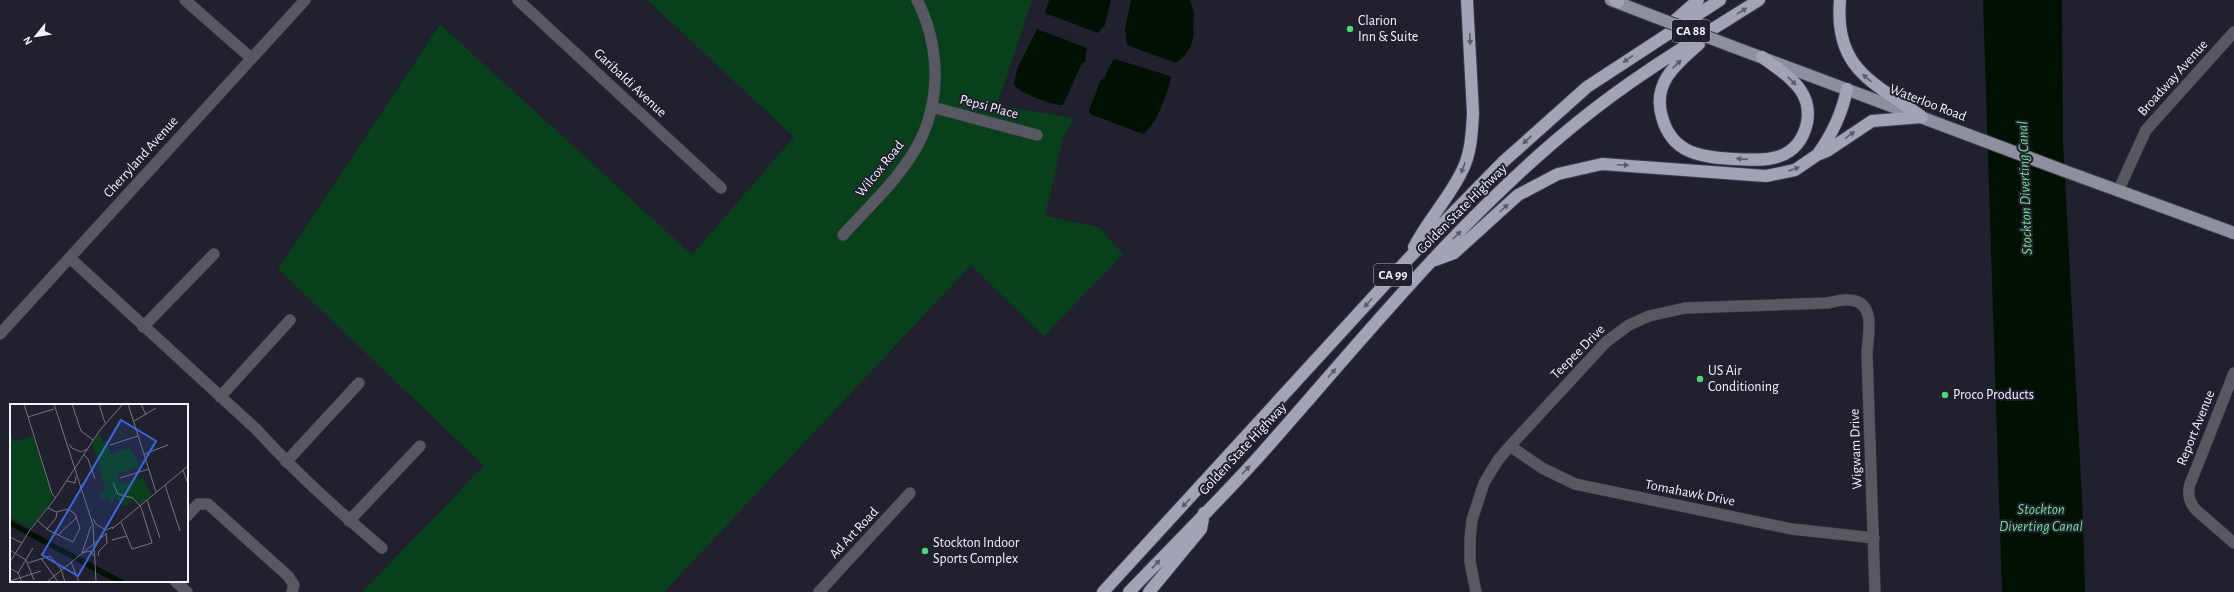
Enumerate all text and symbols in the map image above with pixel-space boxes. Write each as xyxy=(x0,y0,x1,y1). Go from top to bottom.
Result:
one-way arrow xyxy=(1736,7,1747,15)
place label: Clarion Inn & Suite xyxy=(1358,14,1418,44)
north arrow xyxy=(16,16,56,56)
road number: CA 88 xyxy=(1672,20,1710,42)
marker: Clarion Inn & Suite xyxy=(1345,24,1355,34)
one-way arrow xyxy=(1466,33,1473,45)
text: N xyxy=(21,35,34,47)
street label: Broadway Avenue xyxy=(2135,37,2211,119)
street label: Garibaldi Avenue xyxy=(591,46,669,120)
one-way arrow xyxy=(1623,55,1633,63)
one-way arrow xyxy=(1672,59,1682,68)
one-way arrow xyxy=(1862,74,1873,83)
one-way arrow xyxy=(1787,77,1797,86)
street label: Waterloo Road xyxy=(1888,82,1968,124)
street label: Pepsi Place xyxy=(958,92,1020,122)
street label: Cherryland Avenue xyxy=(101,114,181,200)
water label: Stockton Diverting Canal xyxy=(2015,121,2035,255)
one-way arrow xyxy=(1845,130,1856,139)
one-way arrow xyxy=(1522,135,1532,145)
street label: Wilcox Road xyxy=(853,138,907,200)
one-way arrow xyxy=(1736,156,1748,163)
street label: Golden State Highway xyxy=(1414,161,1510,257)
one-way arrow xyxy=(1460,162,1466,174)
one-way arrow xyxy=(1617,162,1630,168)
one-way arrow xyxy=(1789,166,1801,172)
one-way arrow xyxy=(1499,203,1509,212)
one-way arrow xyxy=(1452,230,1462,240)
road number: CA 99 xyxy=(1374,264,1412,286)
one-way arrow xyxy=(1363,298,1372,308)
street label: Teepee Drive xyxy=(1548,322,1608,382)
place label: US Air Conditioning xyxy=(1708,364,1779,394)
one-way arrow xyxy=(1328,367,1337,378)
marker: US Air Conditioning xyxy=(1695,374,1705,384)
place label: Proco Products xyxy=(1953,388,2034,402)
street label: Report Avenue xyxy=(2175,388,2217,468)
marker: Proco Products xyxy=(1940,390,1950,400)
street label: Golden State Highway xyxy=(1197,400,1289,498)
inset map xyxy=(10,404,188,582)
street label: Wigwam Drive xyxy=(1848,408,1864,490)
one-way arrow xyxy=(1241,465,1251,475)
street label: Tomahawk Drive xyxy=(1644,477,1736,509)
one-way arrow xyxy=(1181,498,1190,508)
water label: Stockton Diverting Canal xyxy=(1999,502,2083,534)
street label: Ad Art Road xyxy=(827,505,881,561)
place label: Stockton Indoor Sports Complex xyxy=(933,536,1020,566)
marker: Stockton Indoor Sports Complex xyxy=(920,546,930,556)
one-way arrow xyxy=(1151,559,1161,569)

